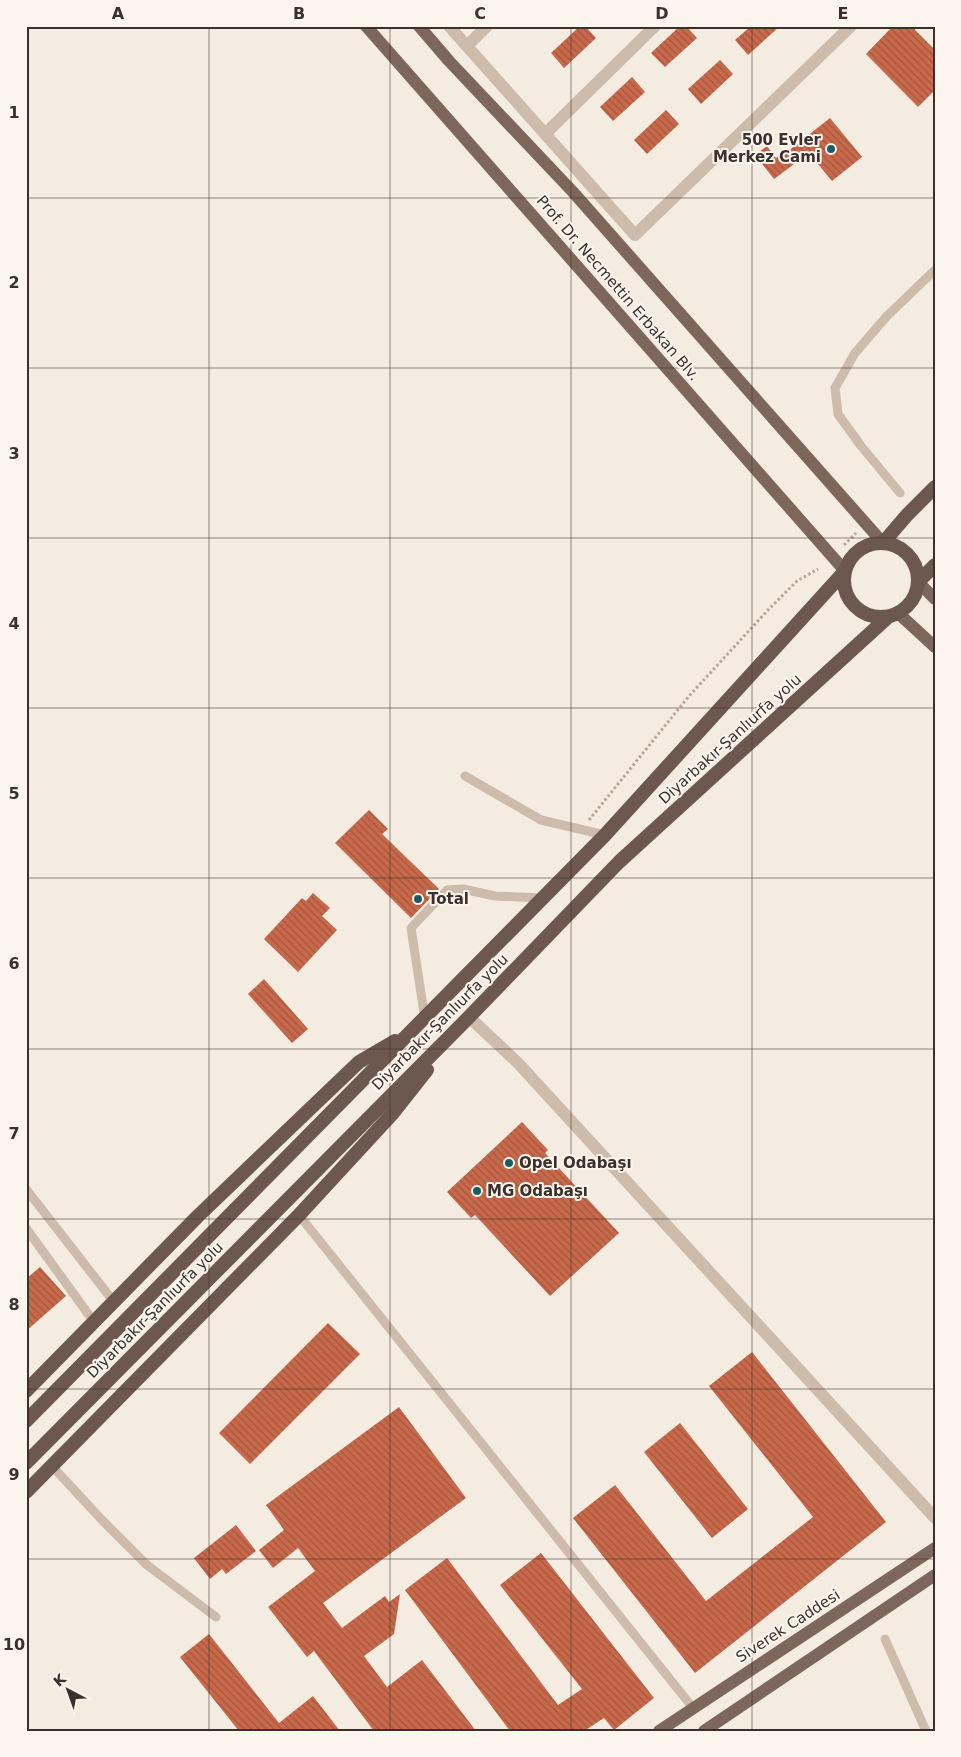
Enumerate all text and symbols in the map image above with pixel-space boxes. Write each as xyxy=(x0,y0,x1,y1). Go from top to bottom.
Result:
text: A xyxy=(112,4,125,23)
text: B xyxy=(293,4,305,23)
text: C xyxy=(474,4,486,23)
text: D xyxy=(655,4,669,23)
text: E xyxy=(838,4,848,23)
text: 1 xyxy=(8,103,20,122)
place label: 500 Evler Merkez Cami xyxy=(713,131,822,166)
marker: 500 Evler Merkez Cami xyxy=(825,143,837,155)
street label: Prof. Dr. Necmettin Erbakan Blv. xyxy=(533,192,703,384)
text: 2 xyxy=(8,273,20,292)
text: 3 xyxy=(8,444,20,463)
text: 4 xyxy=(8,614,20,633)
street label: Diyarbakır-Şanlıurfa yolu xyxy=(655,670,805,808)
text: 5 xyxy=(8,784,20,803)
place label: Total xyxy=(428,890,469,908)
marker: Total xyxy=(412,893,424,905)
street label: Diyarbakır-Şanlıurfa yolu xyxy=(368,950,512,1094)
text: 6 xyxy=(8,954,20,973)
text: 7 xyxy=(8,1124,20,1143)
place label: Opel Odabaşı xyxy=(519,1154,632,1172)
marker: Opel Odabaşı xyxy=(503,1157,515,1169)
place label: MG Odabaşı xyxy=(487,1182,588,1200)
marker: MG Odabaşı xyxy=(471,1185,483,1197)
street label: Diyarbakır-Şanlıurfa yolu xyxy=(83,1238,227,1382)
text: 8 xyxy=(8,1295,20,1314)
text: 9 xyxy=(8,1465,20,1484)
street label: Siverek Caddesi xyxy=(733,1586,843,1666)
text: 10 xyxy=(3,1635,25,1654)
north arrow xyxy=(42,1664,92,1714)
text: K xyxy=(50,1670,70,1690)

